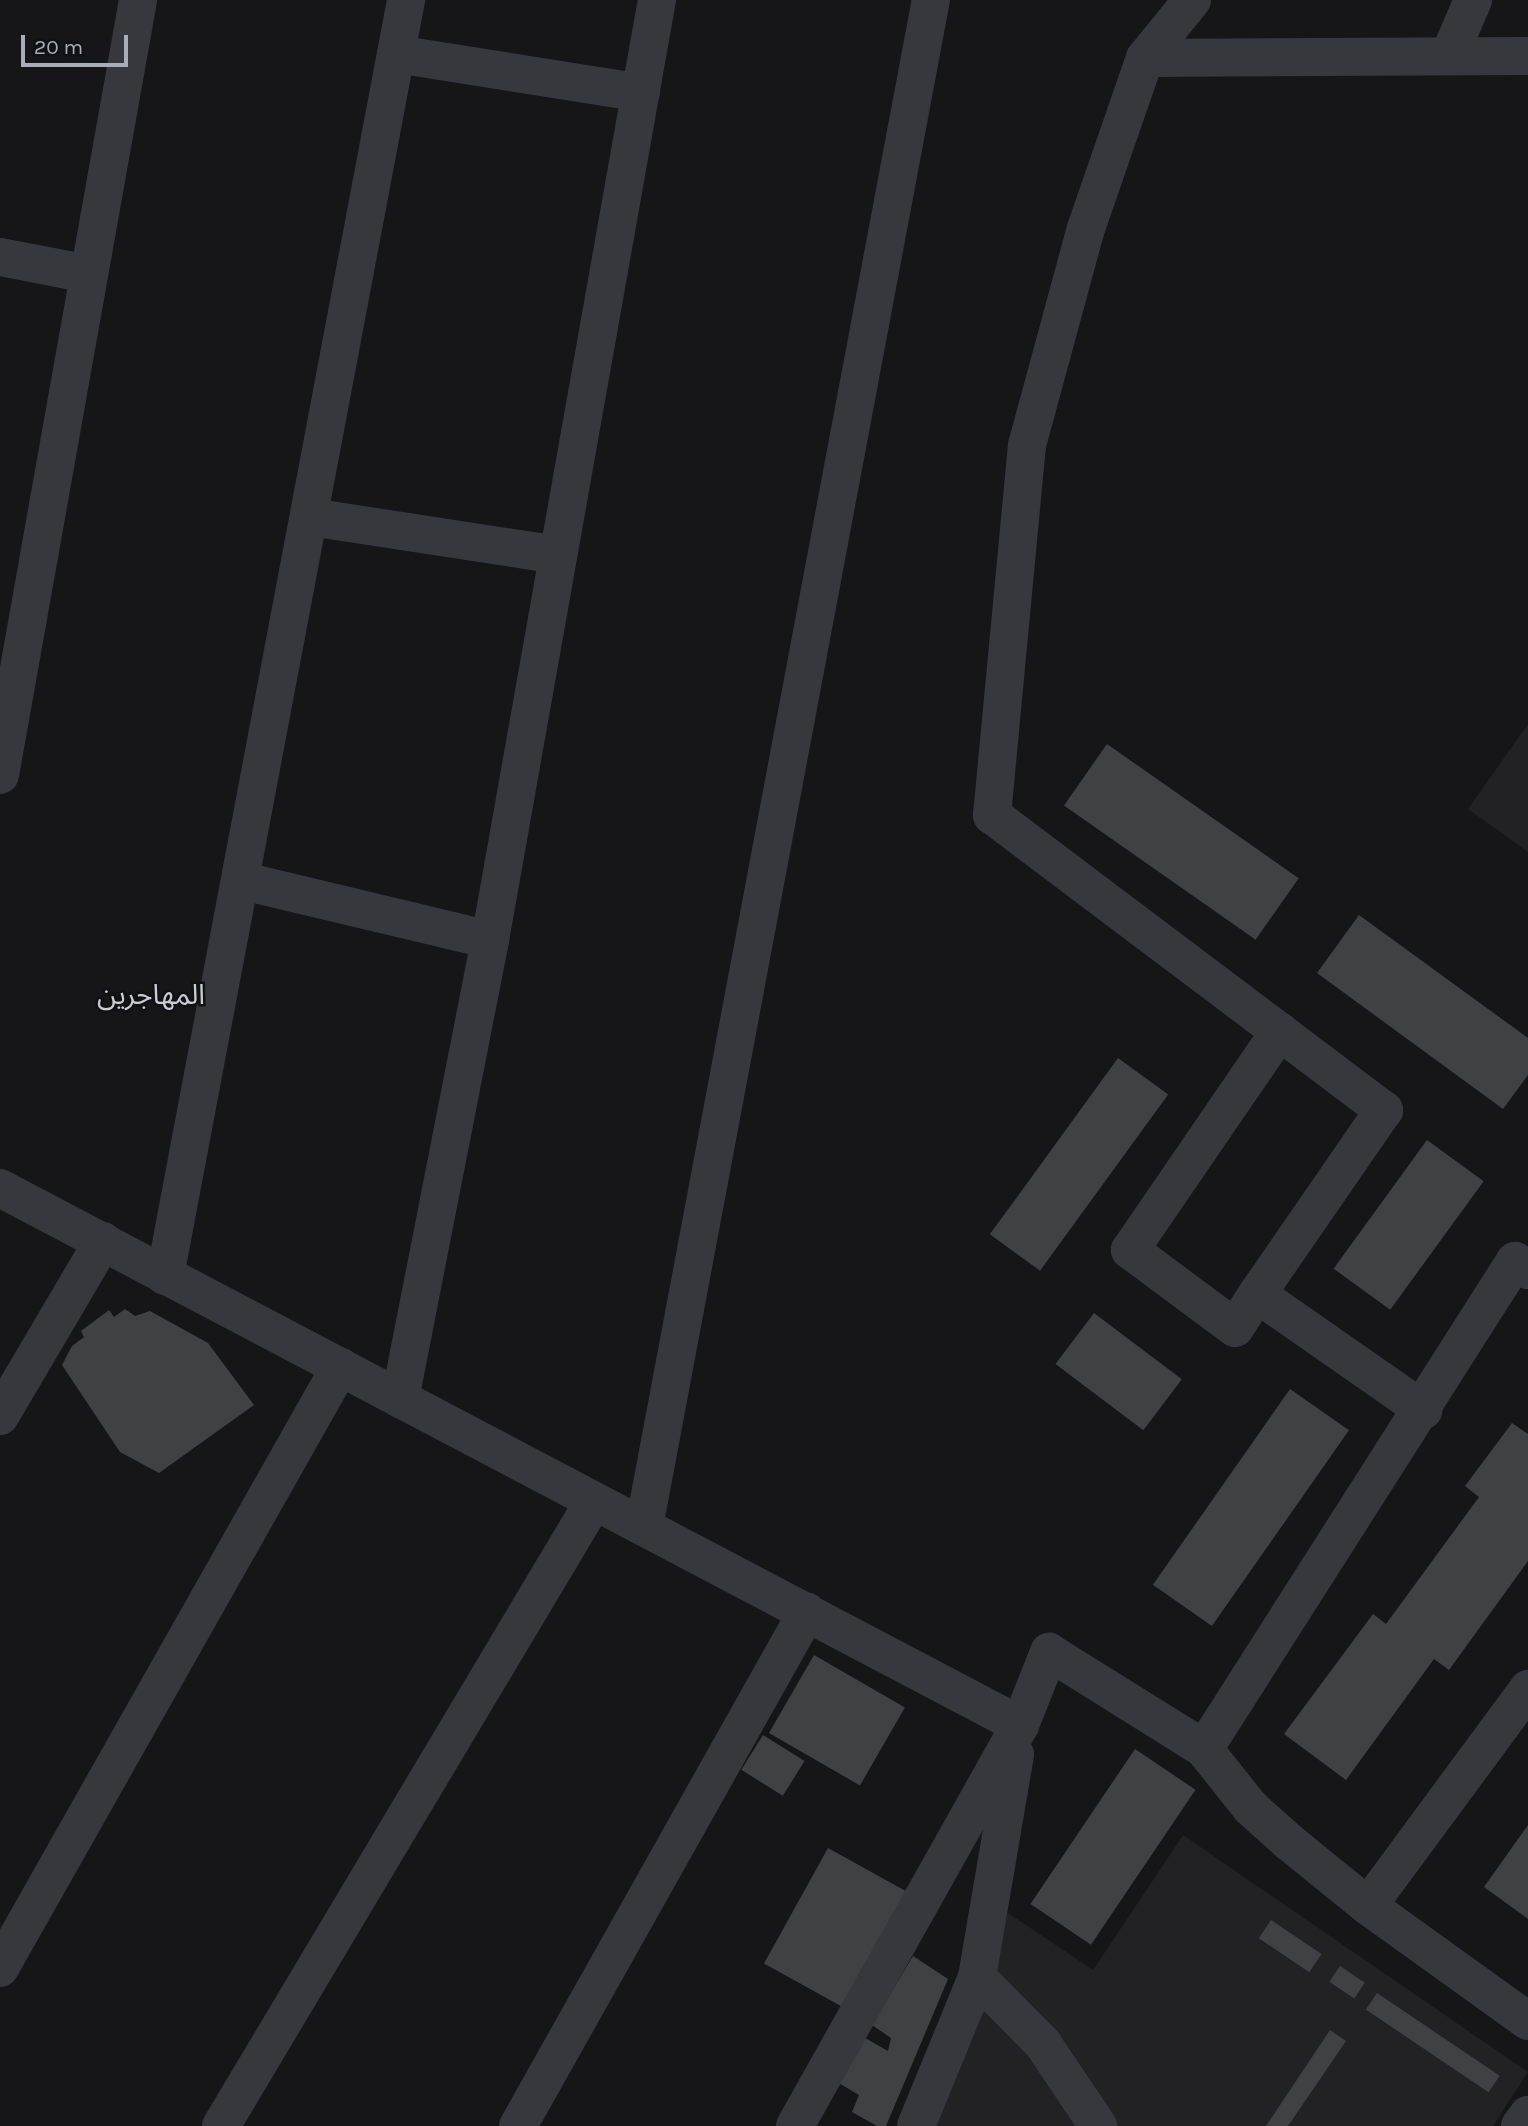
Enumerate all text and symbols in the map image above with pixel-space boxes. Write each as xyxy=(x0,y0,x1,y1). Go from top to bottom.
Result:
scale bar xyxy=(24,21,131,65)
text: 20 m xyxy=(34,35,83,59)
district label: المهاجرين xyxy=(97,978,205,1012)

